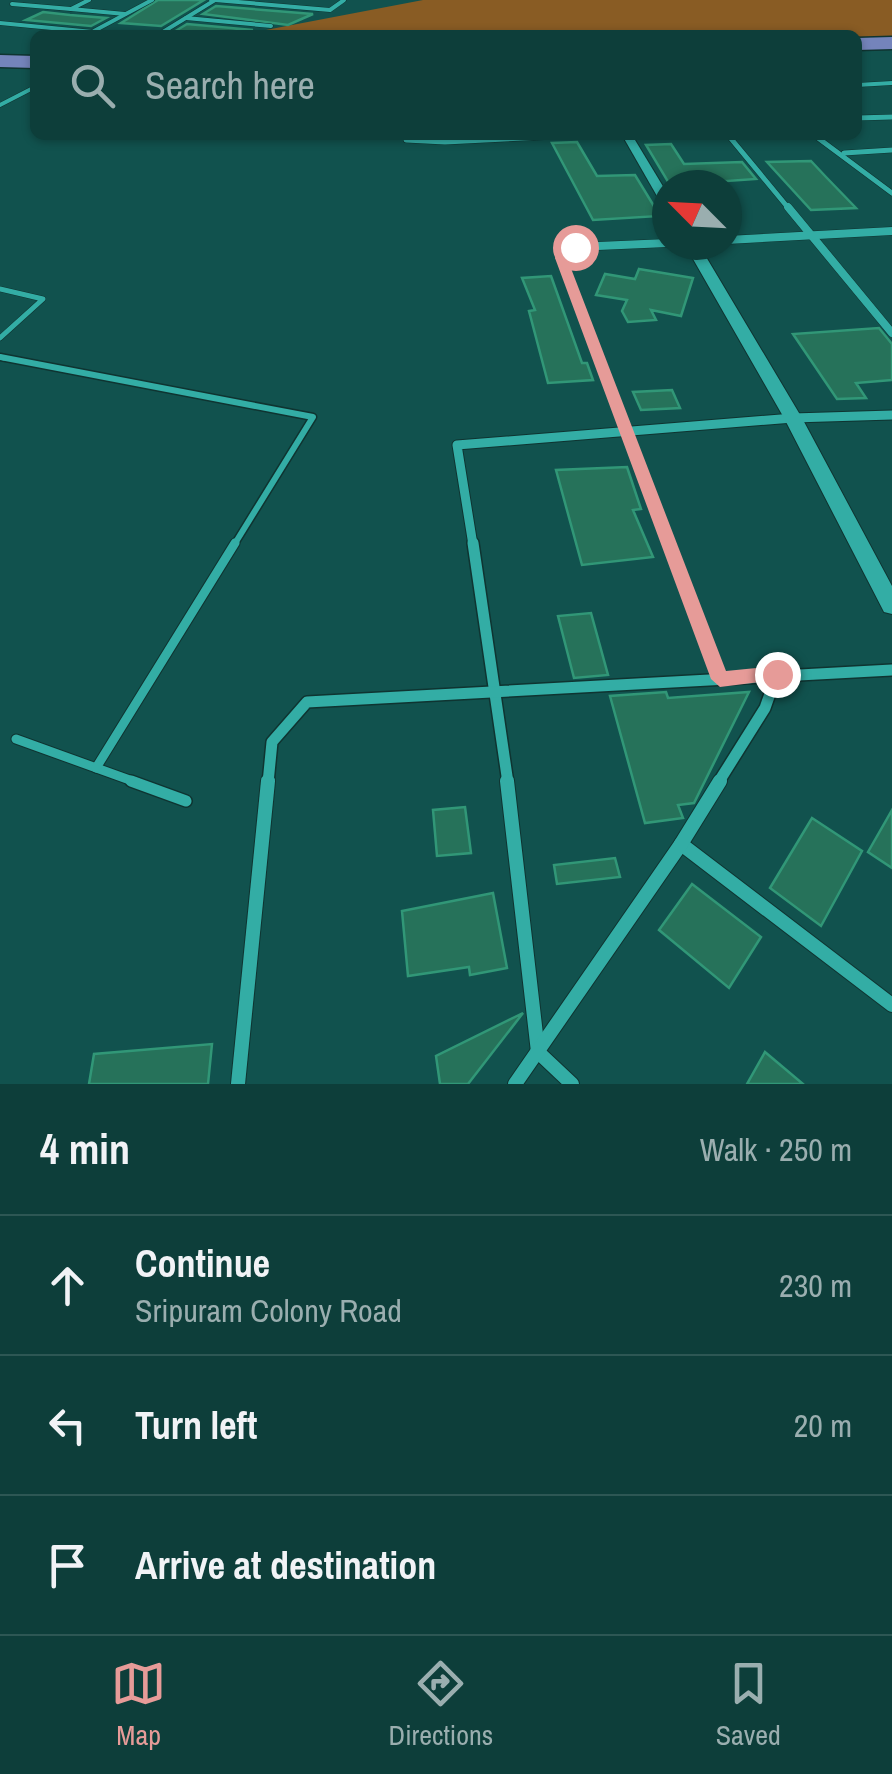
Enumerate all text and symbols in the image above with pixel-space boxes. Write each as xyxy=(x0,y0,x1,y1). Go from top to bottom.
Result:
search box xyxy=(30,30,862,140)
icon: search xyxy=(65,58,120,113)
text: Search here xyxy=(145,60,315,111)
north arrow xyxy=(652,170,742,260)
route start xyxy=(553,225,599,271)
route end xyxy=(755,652,801,698)
text: 4 min xyxy=(40,1121,130,1177)
text: Walk · 250 m xyxy=(700,1128,852,1171)
text: Continue xyxy=(135,1238,270,1289)
icon: ahead xyxy=(40,1258,95,1313)
text: 230 m xyxy=(779,1264,852,1307)
text: Sripuram Colony Road xyxy=(135,1289,402,1332)
icon: left xyxy=(40,1398,95,1453)
text: Turn left xyxy=(135,1400,257,1451)
text: 20 m xyxy=(794,1404,852,1447)
icon: arrive xyxy=(40,1538,95,1593)
text: Arrive at destination xyxy=(135,1540,436,1591)
tab: Map xyxy=(111,1656,166,1754)
tab: Directions xyxy=(389,1656,493,1754)
tab: Saved xyxy=(716,1656,781,1754)

